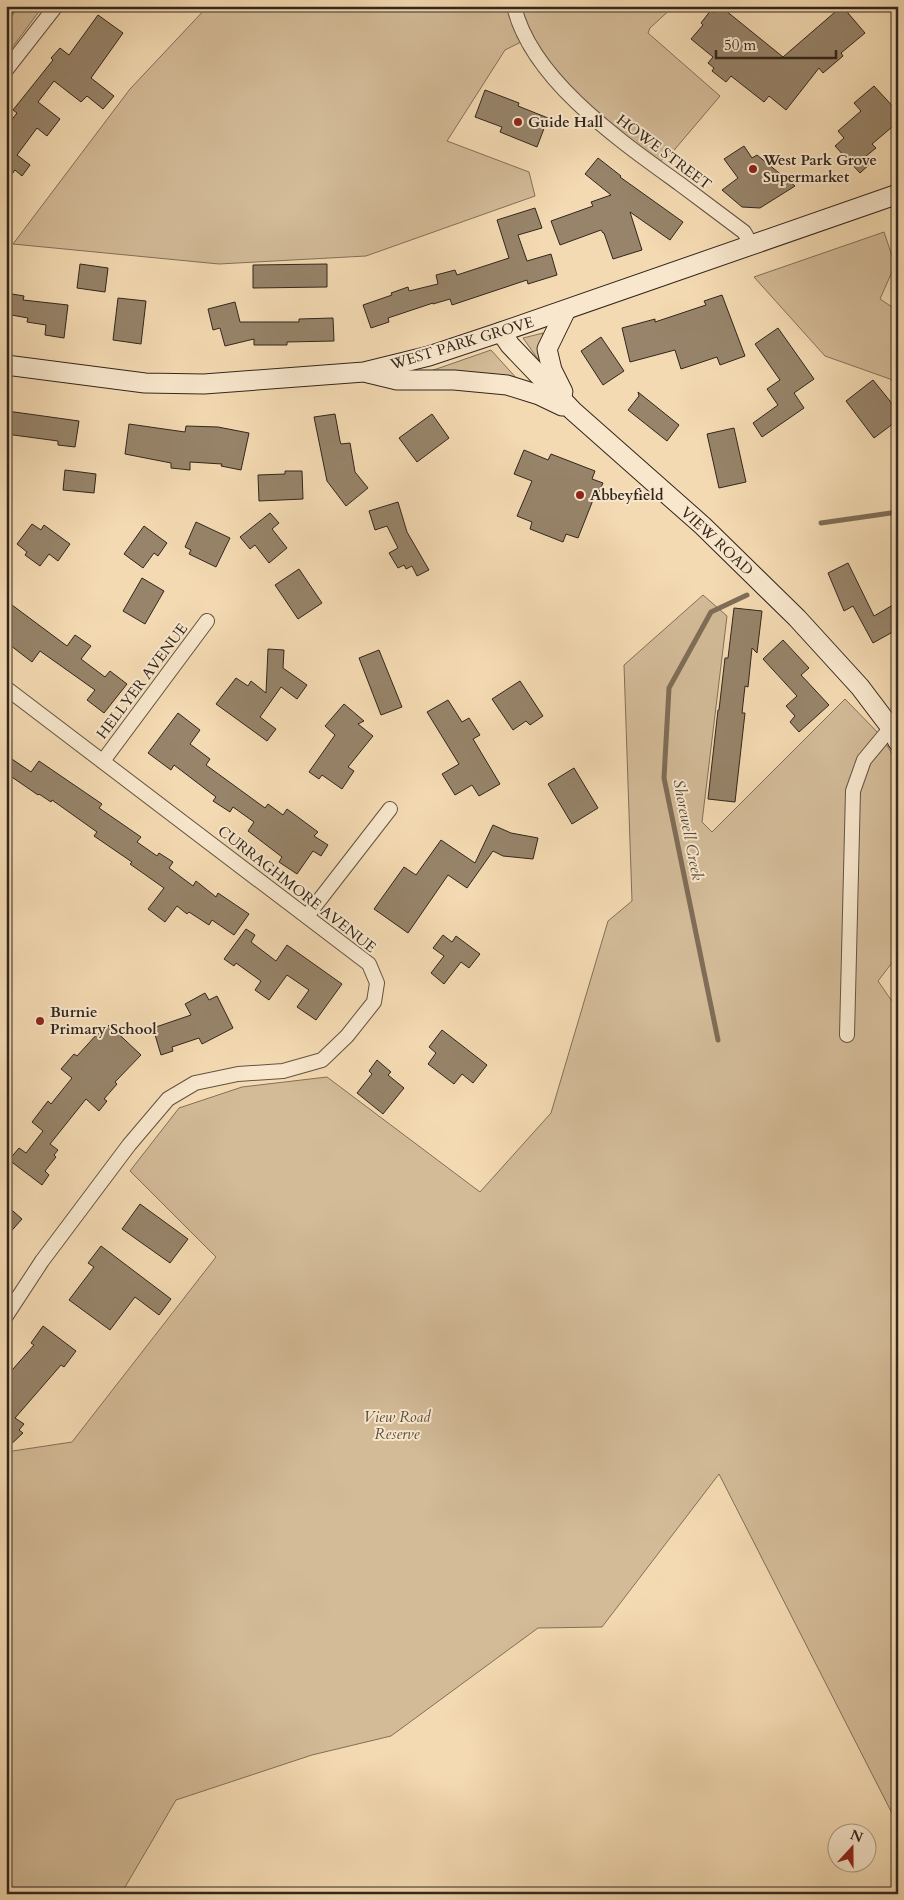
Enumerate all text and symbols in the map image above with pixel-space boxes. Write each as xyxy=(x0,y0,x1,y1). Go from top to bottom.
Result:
scale bar xyxy=(716,28,836,60)
text: 50 m xyxy=(724,35,756,55)
street label: HOWE STREET xyxy=(613,110,715,194)
place label: Guide Hall xyxy=(528,112,604,132)
marker: Guide Hall xyxy=(512,116,524,128)
place label: West Park Grove Supermarket xyxy=(762,150,877,187)
marker: West Park Grove Supermarket xyxy=(747,163,759,175)
street label: WEST PARK GROVE xyxy=(387,312,536,375)
place label: Abbeyfield xyxy=(590,485,664,505)
marker: Abbeyfield xyxy=(574,489,586,501)
street label: VIEW ROAD xyxy=(676,502,758,580)
street label: HELLYER AVENUE xyxy=(92,619,192,743)
water label: Shorewell Creek xyxy=(667,778,709,883)
street label: CURRAGHMORE AVENUE xyxy=(214,821,380,957)
place label: Burnie Primary School xyxy=(50,1002,157,1039)
marker: Burnie Primary School xyxy=(34,1015,46,1027)
park label: View Road Reserve xyxy=(364,1407,431,1444)
north arrow xyxy=(826,1822,876,1872)
text: N xyxy=(847,1825,866,1847)

